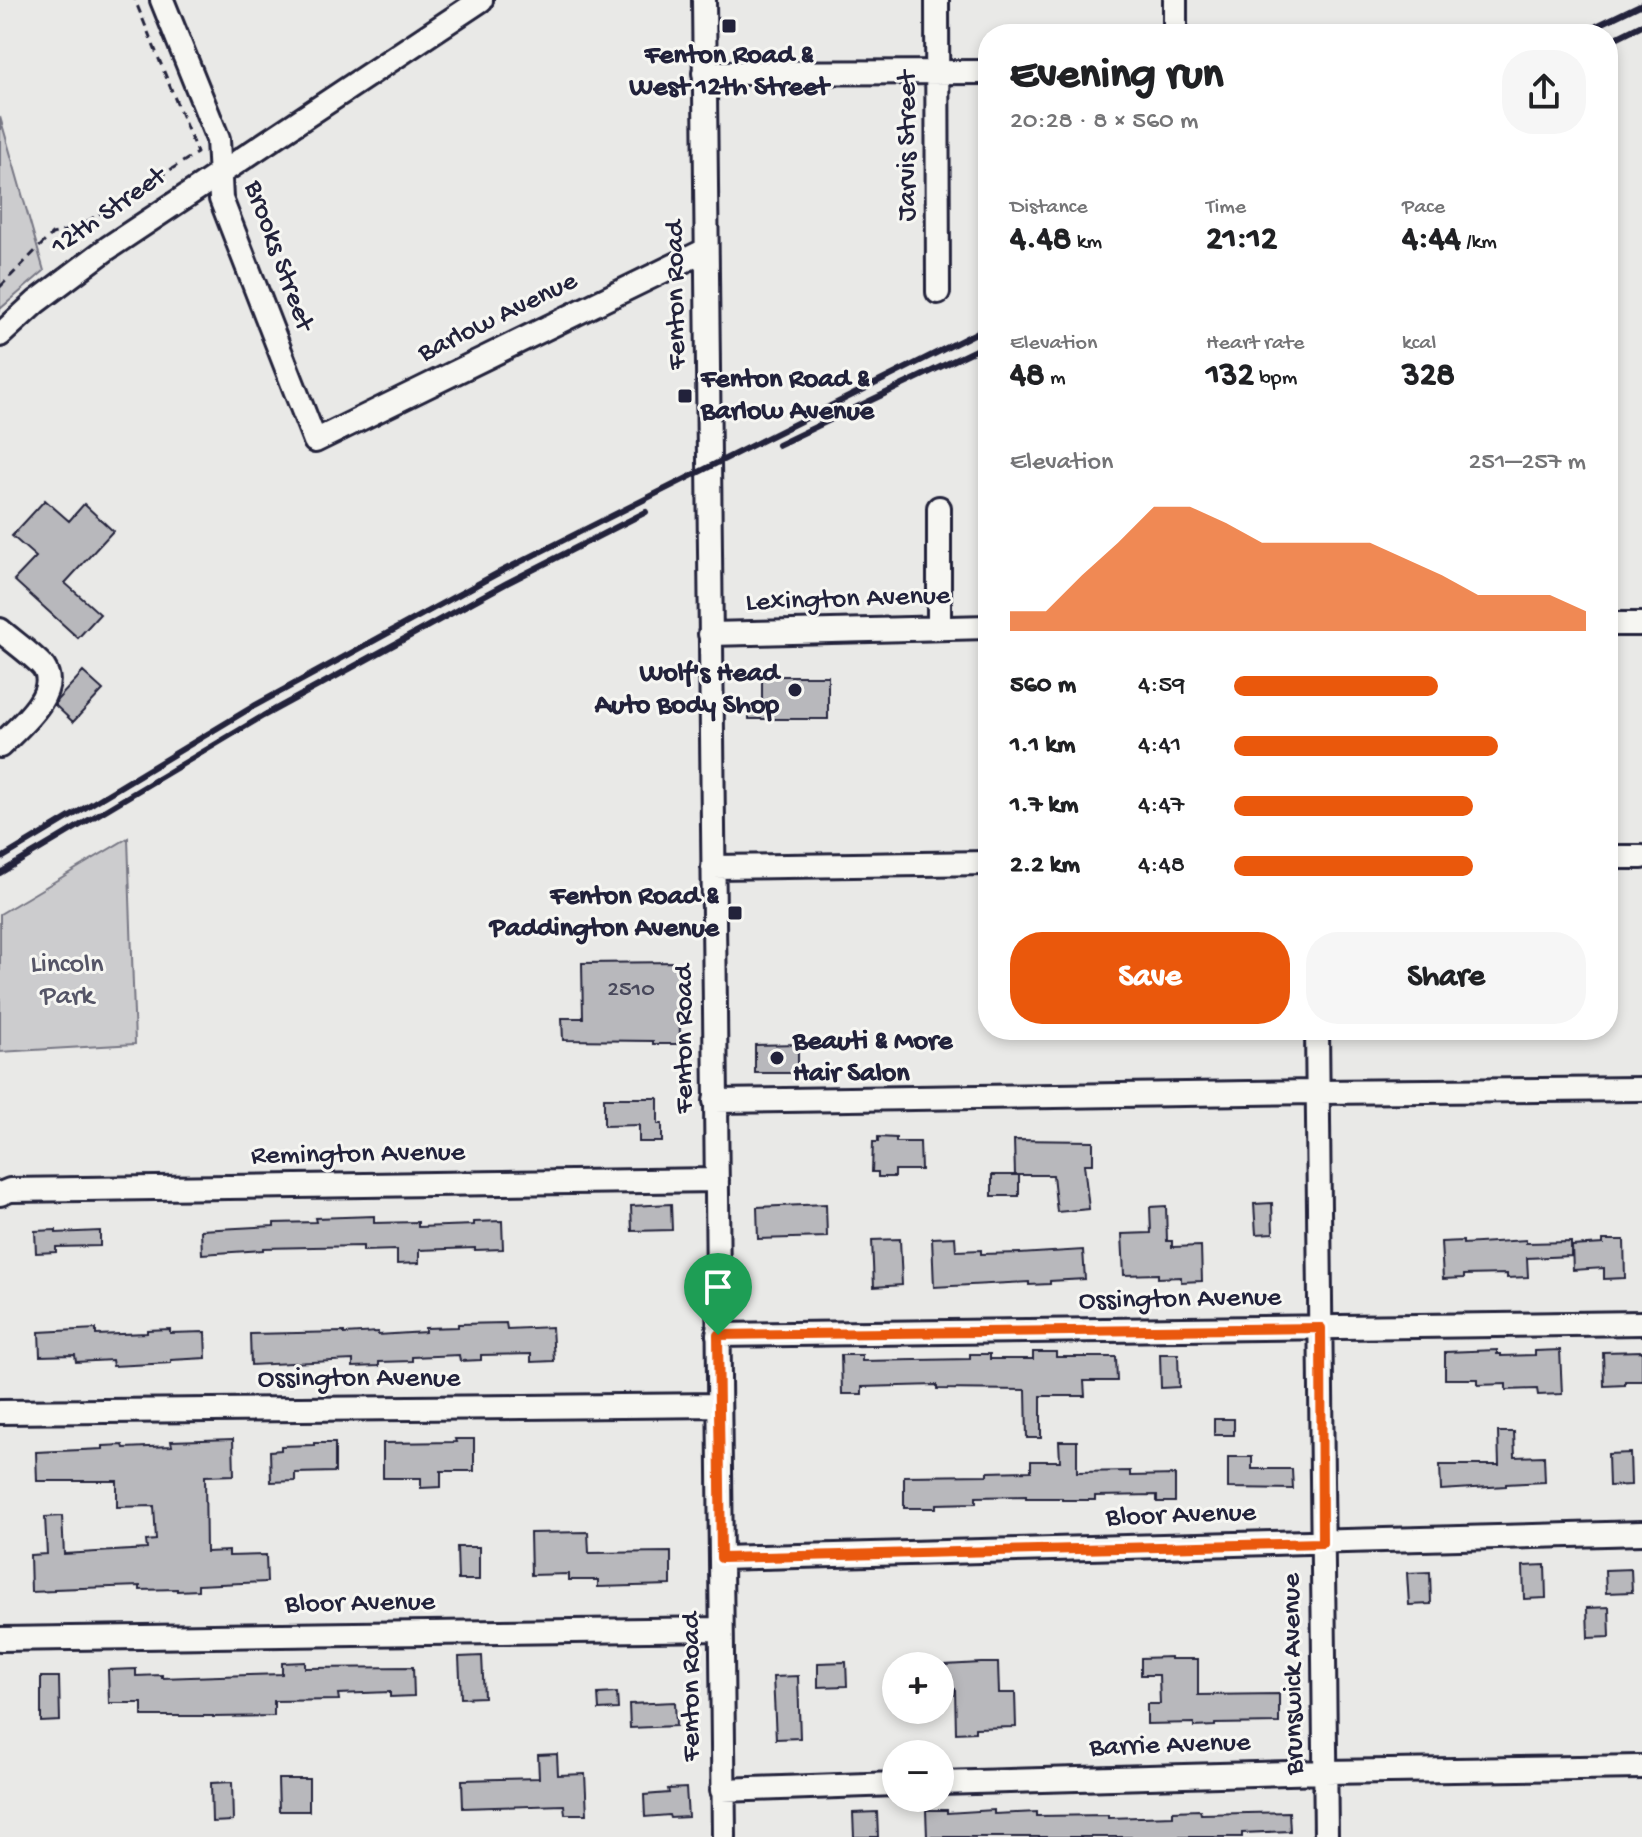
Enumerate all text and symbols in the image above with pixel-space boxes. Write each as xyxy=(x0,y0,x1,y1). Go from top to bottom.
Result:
marker: Fenton Road & West 12th Street xyxy=(720,17,738,35)
place label: Fenton Road & West 12th Street xyxy=(628,40,831,105)
button: share xyxy=(1502,50,1586,134)
text: Evening run xyxy=(1010,51,1223,103)
street label: Jarvis Street xyxy=(892,68,925,221)
text: 20:28 · 8 × 560 m xyxy=(1010,107,1199,138)
street label: 12th Street xyxy=(44,159,175,264)
street label: Brooks Street xyxy=(235,175,321,338)
text: Distance xyxy=(1010,195,1088,221)
text: Time xyxy=(1206,195,1246,221)
text: Pace xyxy=(1402,195,1445,221)
street label: Fenton Road xyxy=(659,218,695,371)
text: 4.48 xyxy=(1010,221,1071,261)
text: 21:12 xyxy=(1206,221,1277,261)
text: 4:44 xyxy=(1402,221,1461,261)
text: km xyxy=(1071,230,1102,256)
text: /km xyxy=(1461,230,1497,256)
street label: Barlow Avenue xyxy=(412,265,583,371)
text: Elevation xyxy=(1010,331,1097,357)
text: Heart rate xyxy=(1206,331,1304,357)
text: kcal xyxy=(1402,331,1436,357)
text: 48 xyxy=(1010,357,1045,397)
text: 132 xyxy=(1206,357,1254,397)
text: 328 xyxy=(1402,357,1455,397)
place label: Fenton Road & Barlow Avenue xyxy=(700,364,876,429)
text: m xyxy=(1045,366,1066,392)
text: bpm xyxy=(1254,366,1297,392)
marker: Fenton Road & Barlow Avenue xyxy=(676,387,694,405)
text: Elevation xyxy=(1010,448,1113,479)
text: 251–257 m xyxy=(1469,448,1586,479)
street label: Lexington Avenue xyxy=(745,580,951,620)
place label: Wolf's Head Auto Body Shop xyxy=(594,658,782,723)
text: 560 m xyxy=(1010,671,1076,702)
text: 4:59 xyxy=(1138,671,1185,702)
marker: Wolf's Head Auto Body Shop xyxy=(786,681,804,699)
text: 1.1 km xyxy=(1010,731,1075,762)
text: 4:41 xyxy=(1138,731,1181,762)
text: 1.7 km xyxy=(1010,791,1078,822)
text: 4:47 xyxy=(1138,791,1184,822)
text: 2.2 km xyxy=(1010,851,1080,882)
text: 4:48 xyxy=(1138,851,1185,882)
place label: Fenton Road & Paddington Avenue xyxy=(488,881,721,946)
marker: Fenton Road & Paddington Avenue xyxy=(726,904,744,922)
button: Save xyxy=(1010,932,1290,1024)
button: Share xyxy=(1306,932,1586,1024)
park label: Lincoln Park xyxy=(30,949,104,1014)
street label: Fenton Road xyxy=(669,962,702,1115)
house number: 2510 xyxy=(607,976,655,1005)
place label: Beauti & More Hair Salon xyxy=(792,1026,954,1091)
marker: Beauti & More Hair Salon xyxy=(768,1049,786,1067)
street label: Remington Avenue xyxy=(251,1137,466,1173)
pin xyxy=(684,1253,752,1335)
icon: arrive xyxy=(696,1265,740,1309)
street label: Ossington Avenue xyxy=(1078,1282,1282,1318)
street label: Ossington Avenue xyxy=(258,1363,461,1396)
street label: Bloor Avenue xyxy=(1104,1497,1257,1535)
street label: Brunswick Avenue xyxy=(1276,1572,1312,1776)
street label: Bloor Avenue xyxy=(284,1586,436,1622)
street label: Fenton Road xyxy=(676,1610,709,1763)
map controls xyxy=(882,1652,954,1812)
button: + xyxy=(882,1652,954,1724)
street label: Barrie Avenue xyxy=(1088,1727,1252,1765)
button: − xyxy=(882,1740,954,1812)

